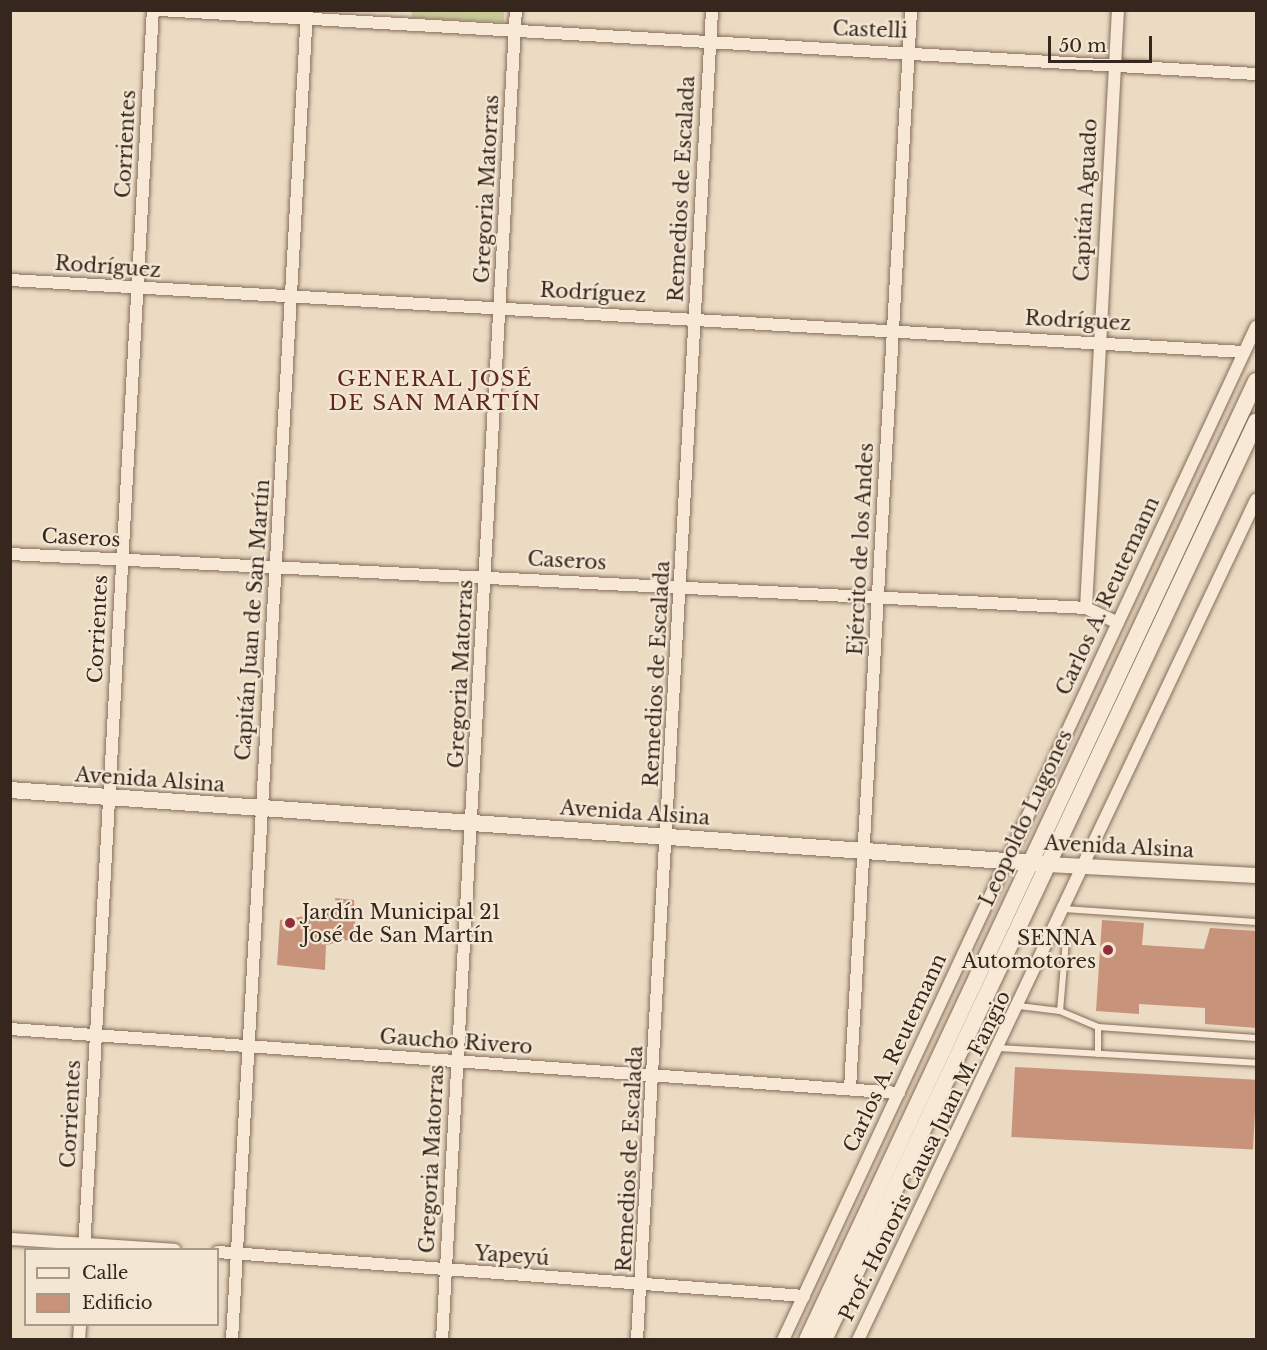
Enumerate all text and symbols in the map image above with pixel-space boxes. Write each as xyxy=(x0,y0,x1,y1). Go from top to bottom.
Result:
street label: Castelli xyxy=(832,17,908,43)
scale bar xyxy=(1051,24,1154,62)
text: 50 m xyxy=(1059,35,1107,57)
street label: Remedios de Escalada xyxy=(664,75,700,303)
street label: Corrientes xyxy=(111,89,141,199)
street label: Gregoria Matorras xyxy=(470,94,504,284)
street label: Capitán Aguado xyxy=(1070,117,1102,283)
street label: Rodríguez xyxy=(54,251,162,283)
street label: Rodríguez xyxy=(539,278,647,308)
street label: Rodríguez xyxy=(1024,306,1132,336)
district label: GENERAL JOSÉ DE SAN MARTÍN xyxy=(328,366,542,416)
street label: Ejército de los Andes xyxy=(843,442,879,656)
street label: Capitán Juan de San Martín xyxy=(231,479,275,761)
street label: Carlos A. Reutemann xyxy=(1051,493,1165,699)
street label: Caseros xyxy=(41,524,121,552)
street label: Caseros xyxy=(527,547,607,575)
street label: Remedios de Escalada xyxy=(639,560,675,788)
street label: Corrientes xyxy=(83,574,113,684)
street label: Gregoria Matorras xyxy=(444,579,478,769)
street label: Leopoldo Lugones xyxy=(975,726,1077,910)
street label: Avenida Alsina xyxy=(74,763,226,797)
street label: Avenida Alsina xyxy=(559,796,711,830)
street label: Avenida Alsina xyxy=(1043,831,1195,863)
place label: Jardín Municipal 21 José de San Martín xyxy=(302,900,501,947)
marker: Jardín Municipal 21 José de San Martín xyxy=(283,916,297,930)
place label: SENNA Automotores xyxy=(962,927,1096,974)
marker: SENNA Automotores xyxy=(1101,943,1115,957)
street label: Carlos A. Reutemann xyxy=(838,950,952,1156)
street label: Prof. Honoris Causa Juan M. Fangio xyxy=(834,987,1016,1325)
street label: Gaucho Rivero xyxy=(379,1025,533,1059)
street label: Remedios de Escalada xyxy=(612,1045,648,1273)
street label: Corrientes xyxy=(56,1059,86,1169)
street label: Gregoria Matorras xyxy=(415,1064,449,1254)
street label: Yapeyú xyxy=(474,1241,550,1271)
legend xyxy=(24,1248,219,1326)
text: Calle xyxy=(82,1262,128,1284)
text: Edificio xyxy=(82,1292,153,1314)

